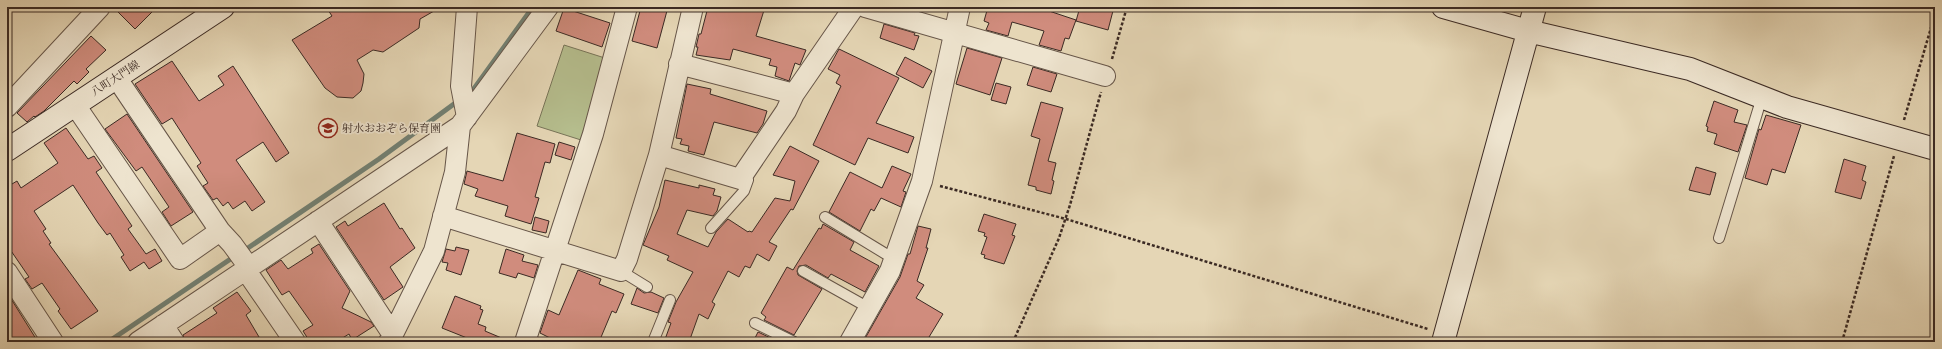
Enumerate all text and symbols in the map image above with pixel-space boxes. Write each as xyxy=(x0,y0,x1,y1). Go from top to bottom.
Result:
street label: 八町大門線 xyxy=(89,58,143,101)
school or university icon: 射水おおぞら保育園 xyxy=(317,117,339,139)
place label: 射水おおぞら保育園 xyxy=(342,122,441,137)

